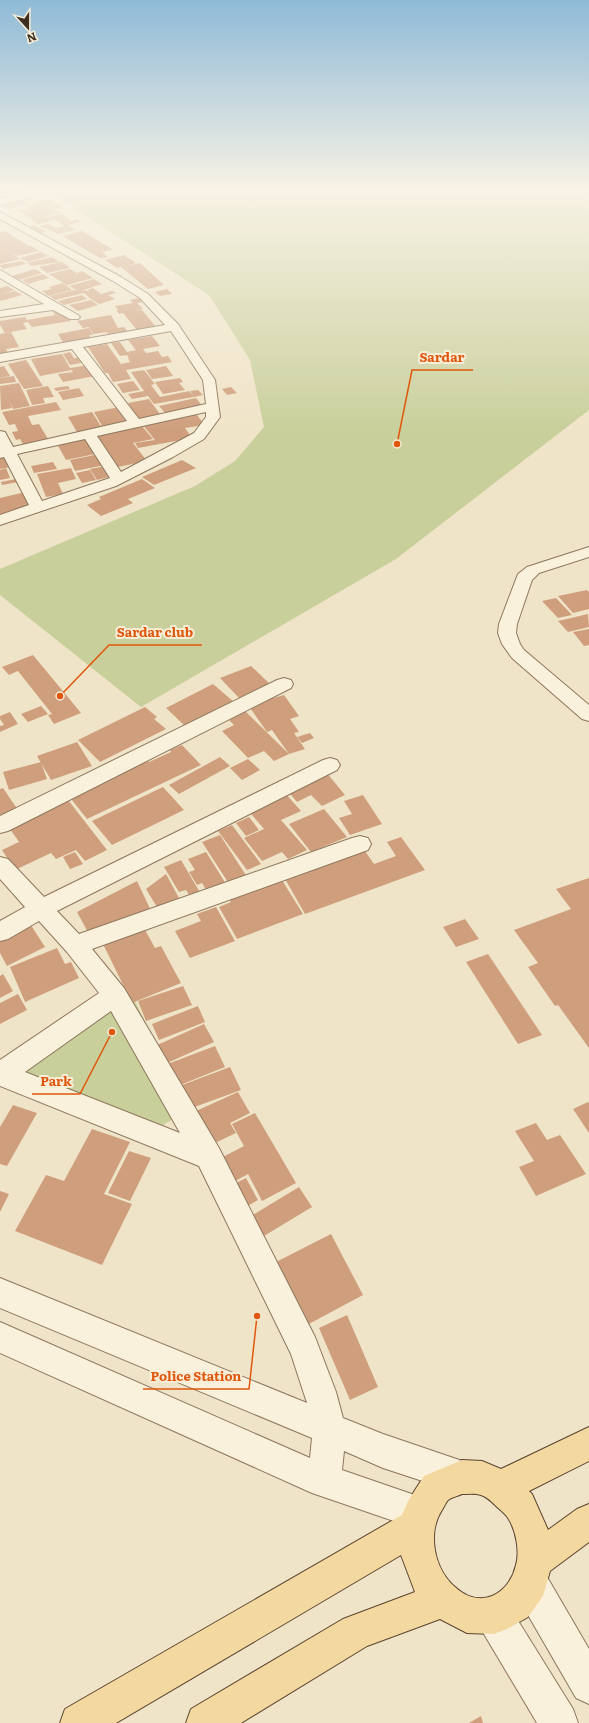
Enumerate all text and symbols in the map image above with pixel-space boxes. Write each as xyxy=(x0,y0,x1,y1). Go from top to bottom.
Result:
north arrow xyxy=(8,8,48,48)
text: N xyxy=(25,29,39,47)
callout: Sardar xyxy=(412,345,473,370)
text: Sardar xyxy=(419,347,465,366)
callout: Sardar club xyxy=(109,620,202,645)
text: Sardar club xyxy=(117,622,193,641)
callout: Park xyxy=(32,1069,80,1094)
text: Park xyxy=(40,1071,72,1090)
callout: Police Station xyxy=(143,1364,249,1389)
text: Police Station xyxy=(151,1366,241,1385)

